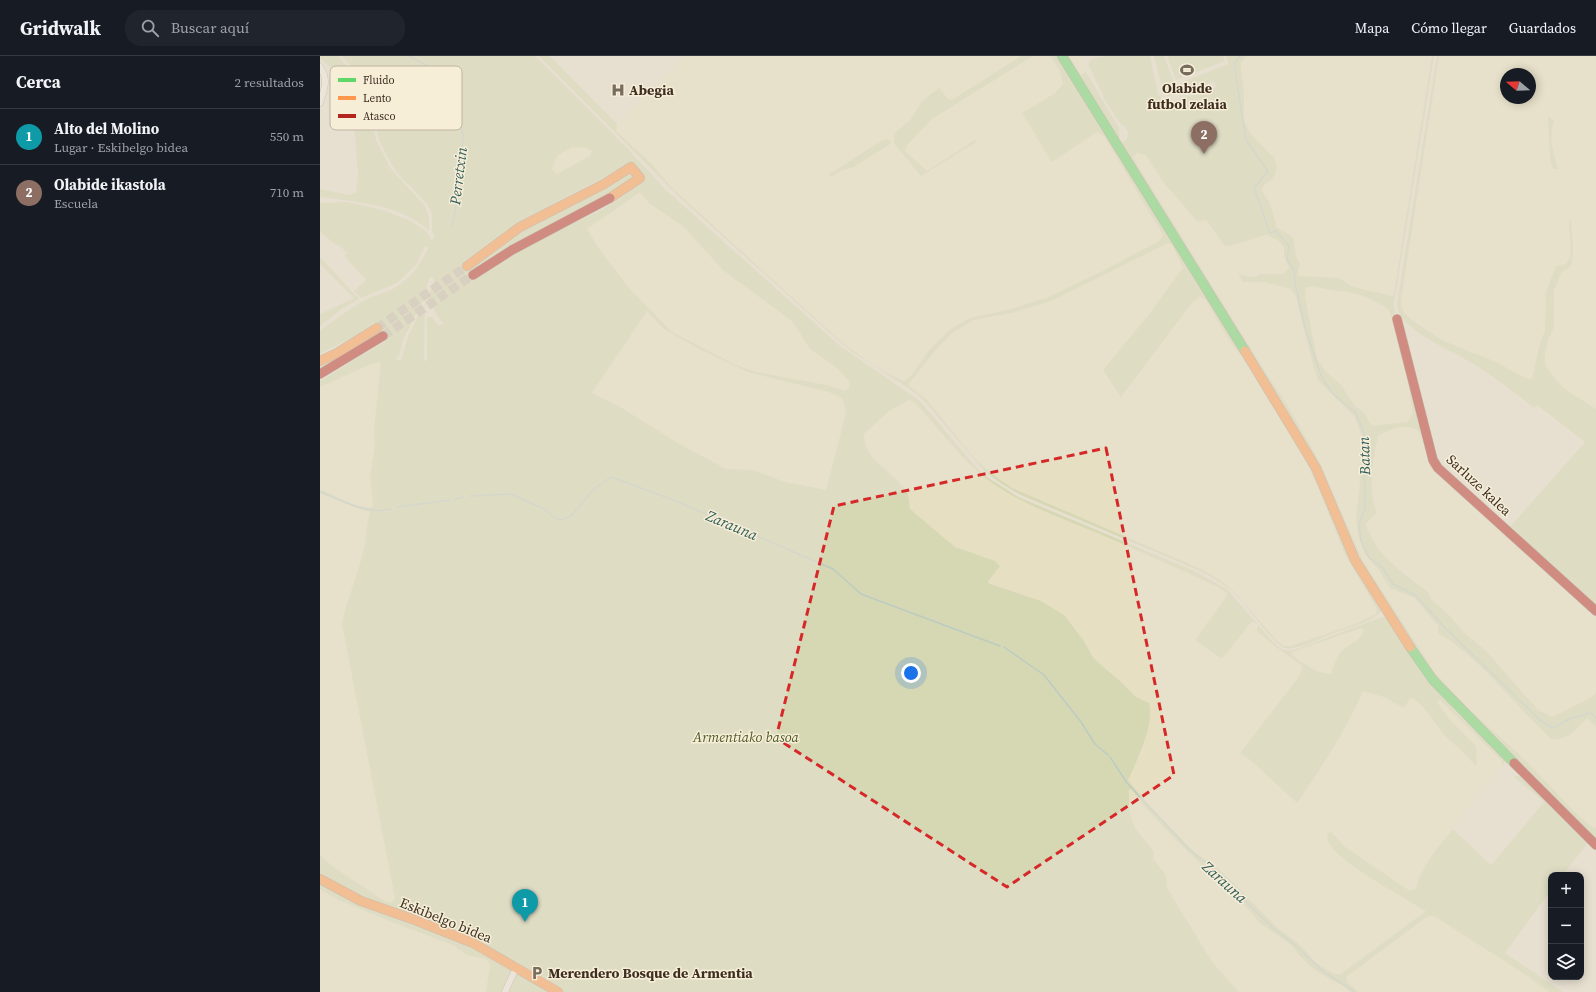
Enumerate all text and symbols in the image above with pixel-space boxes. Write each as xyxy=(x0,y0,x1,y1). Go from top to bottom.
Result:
search box xyxy=(125,10,405,46)
text: Gridwalk xyxy=(20,15,101,41)
icon: search xyxy=(139,17,161,39)
text: Buscar aquí xyxy=(171,17,249,38)
text: Mapa xyxy=(1355,18,1389,38)
text: Cómo llegar xyxy=(1411,18,1487,38)
text: Guardados xyxy=(1509,18,1576,38)
sports icon: Olabide futbol zelaia xyxy=(1179,62,1195,78)
legend xyxy=(330,66,462,130)
north arrow xyxy=(1500,68,1536,104)
text: Cerca xyxy=(16,70,61,94)
text: Fluido xyxy=(363,73,395,88)
text: 2 resultados xyxy=(234,74,304,91)
place label: Olabide futbol zelaia xyxy=(1147,78,1227,114)
place label: Abegia xyxy=(629,80,674,100)
hospital icon: Abegia xyxy=(610,82,626,98)
text: Lento xyxy=(363,91,391,106)
text: Atasco xyxy=(363,109,395,124)
text: Alto del Molino xyxy=(54,118,159,139)
pin: 2 xyxy=(1191,121,1217,154)
text: 1 xyxy=(25,128,33,145)
text: 550 m xyxy=(270,128,304,145)
text: Lugar · Eskibelgo bidea xyxy=(54,139,188,156)
water label: Perretxin xyxy=(444,145,472,207)
text: Olabide ikastola xyxy=(54,174,166,195)
text: 2 xyxy=(25,184,33,201)
text: 710 m xyxy=(270,184,304,201)
text: Escuela xyxy=(54,195,98,212)
water label: Batan xyxy=(1353,436,1375,477)
street label: Sarluze kalea xyxy=(1442,450,1516,521)
water label: Zarauna xyxy=(702,504,761,545)
your location xyxy=(901,663,921,683)
park label: Armentiako basoa xyxy=(692,727,800,747)
water label: Zarauna xyxy=(1197,856,1252,908)
map controls xyxy=(1548,872,1584,980)
button: + xyxy=(1548,872,1584,908)
pin: 1 xyxy=(512,889,538,922)
street label: Eskibelgo bidea xyxy=(397,892,496,948)
button: − xyxy=(1548,908,1584,944)
button: layers xyxy=(1548,944,1584,980)
place label: Merendero Bosque de Armentia xyxy=(548,963,753,983)
parking icon: Merendero Bosque de Armentia xyxy=(529,965,545,981)

